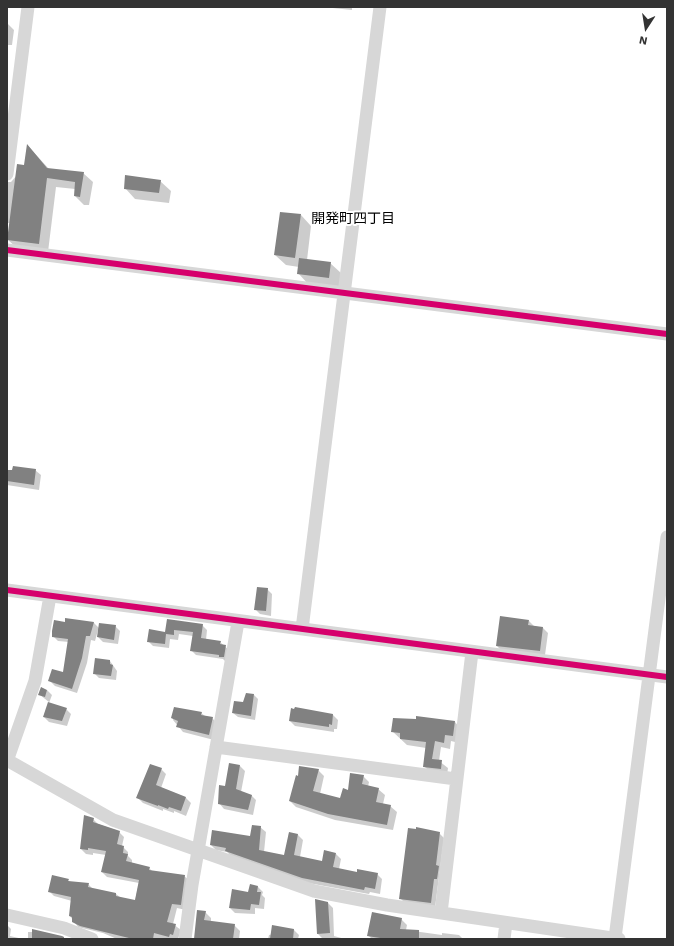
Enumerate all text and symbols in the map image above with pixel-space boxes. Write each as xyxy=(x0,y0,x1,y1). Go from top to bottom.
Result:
north arrow xyxy=(626,8,666,48)
text: N xyxy=(638,33,649,47)
district label: 開発町四丁目 xyxy=(311,211,395,227)

